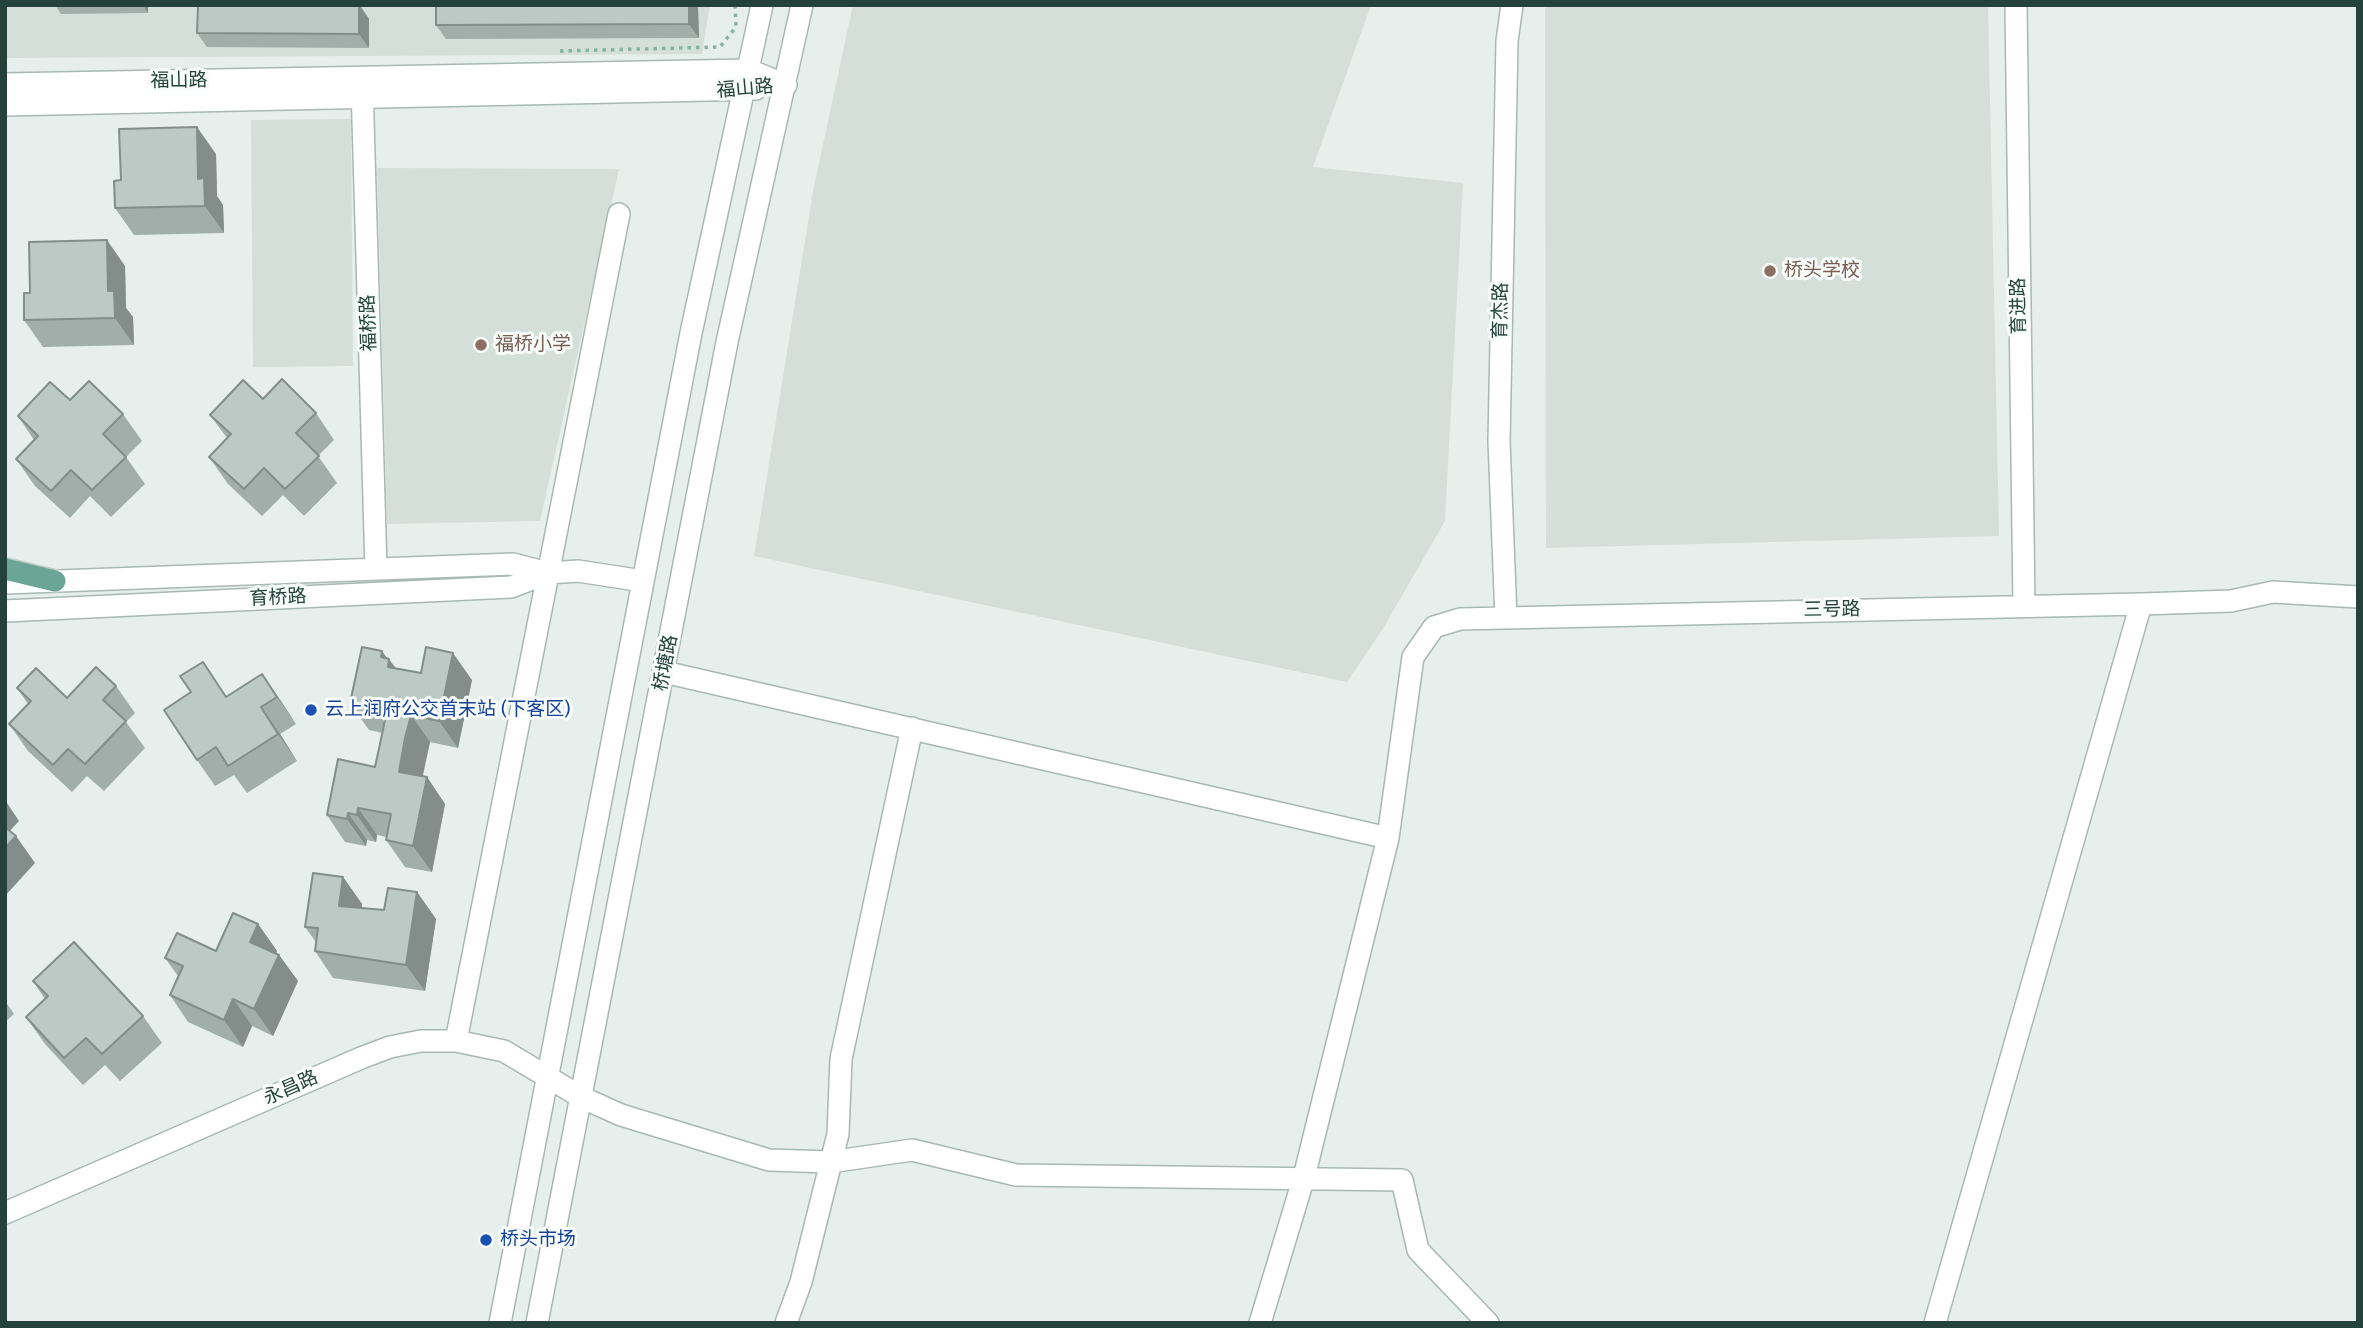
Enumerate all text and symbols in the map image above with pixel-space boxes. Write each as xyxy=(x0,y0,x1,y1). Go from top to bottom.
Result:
street label: 福山路 xyxy=(150,69,208,93)
street label: 福山路 xyxy=(716,75,774,103)
place label: 桥头学校 xyxy=(1784,260,1860,282)
marker: 桥头学校 xyxy=(1762,263,1778,279)
street label: 育进路 xyxy=(2007,277,2031,335)
street label: 育杰路 xyxy=(1489,282,1513,340)
street label: 福桥路 xyxy=(357,294,381,352)
place label: 福桥小学 xyxy=(495,334,571,356)
marker: 福桥小学 xyxy=(473,337,489,353)
street label: 育桥路 xyxy=(249,585,307,611)
street label: 三号路 xyxy=(1803,598,1861,622)
street label: 桥塘路 xyxy=(649,633,683,693)
place label: 云上润府公交首末站 (下客区) xyxy=(325,699,570,721)
marker: 云上润府公交首末站 (下客区) xyxy=(303,702,319,718)
street label: 永昌路 xyxy=(260,1066,322,1110)
place label: 桥头市场 xyxy=(500,1229,576,1251)
marker: 桥头市场 xyxy=(478,1232,494,1248)

